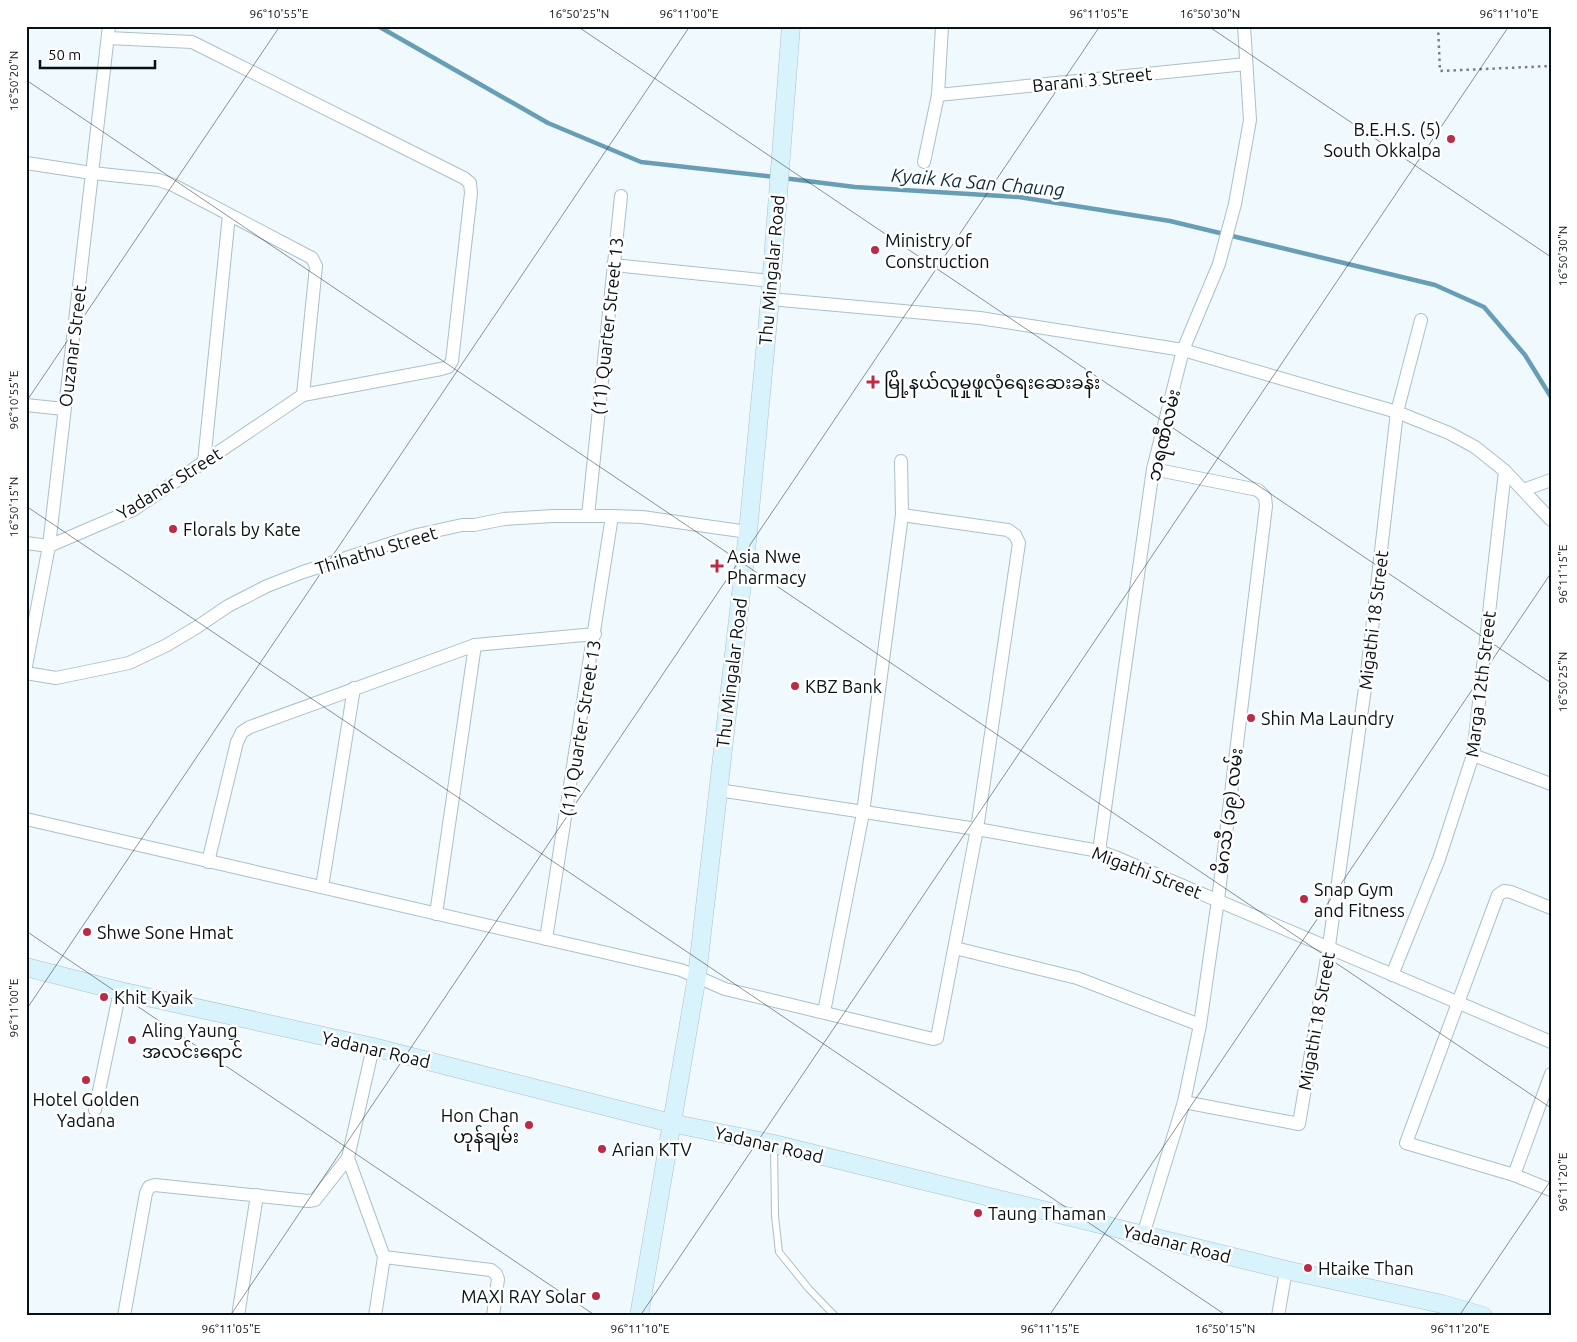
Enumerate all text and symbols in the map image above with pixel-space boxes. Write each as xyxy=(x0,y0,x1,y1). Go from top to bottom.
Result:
text: 96°10'55"E xyxy=(250,7,309,20)
text: 16°50'25"N xyxy=(549,7,609,20)
text: 96°11'00"E xyxy=(660,7,719,20)
text: 96°11'05"E xyxy=(1070,7,1129,20)
text: 16°50'30"N xyxy=(1180,7,1240,20)
text: 96°11'10"E xyxy=(1480,7,1539,20)
scale bar xyxy=(40,38,155,70)
text: 50 m xyxy=(48,46,81,63)
text: 16°50'20"N xyxy=(7,51,20,111)
street label: Barani 3 Street xyxy=(1031,63,1153,95)
place label: B.E.H.S. (5) South Okkalpa xyxy=(1323,119,1441,160)
marker: B.E.H.S. (5) South Okkalpa xyxy=(1445,133,1457,145)
water label: Kyaik Ka San Chaung xyxy=(890,163,1066,201)
street label: Thu Mingalar Road xyxy=(754,194,788,346)
text: 16°50'30"N xyxy=(1556,226,1569,286)
place label: Ministry of Construction xyxy=(885,230,989,271)
street label: (11) Quarter Street 13 xyxy=(588,236,627,416)
marker: Ministry of Construction xyxy=(869,244,881,256)
street label: Ouzanar Street xyxy=(55,284,89,408)
place label: မြို့နယ်လူမှုဖူလုံရေးဆေးခန်း xyxy=(884,369,1100,398)
text: 96°10'55"E xyxy=(7,370,20,429)
marker: မြို့နယ်လူမှုဖူလုံရေးဆေးခန်း xyxy=(866,375,880,389)
street label: ဘရဏီလမ်း xyxy=(1140,386,1189,484)
street label: Yadanar Street xyxy=(113,443,225,523)
text: 16°50'15"N xyxy=(7,477,20,537)
place label: Florals by Kate xyxy=(183,519,301,539)
street label: Thihathu Street xyxy=(313,522,439,578)
marker: Florals by Kate xyxy=(167,523,179,535)
text: 96°11'15"E xyxy=(1556,544,1569,603)
place label: Asia Nwe Pharmacy xyxy=(727,546,806,587)
street label: Migathi 18 Street xyxy=(1355,549,1391,691)
marker: Asia Nwe Pharmacy xyxy=(711,560,723,572)
street label: Thu Mingalar Road xyxy=(712,597,750,749)
street label: Marga 12th Street xyxy=(1461,610,1499,758)
street label: (11) Quarter Street 13 xyxy=(556,638,605,818)
text: 16°50'25"N xyxy=(1556,652,1569,712)
place label: KBZ Bank xyxy=(805,676,882,696)
marker: KBZ Bank xyxy=(789,680,801,692)
place label: Shin Ma Laundry xyxy=(1261,708,1394,728)
marker: Shin Ma Laundry xyxy=(1245,712,1257,724)
street label: မိဂသီ (၁၉) လမ်း xyxy=(1207,746,1252,876)
street label: Migathi Street xyxy=(1089,842,1205,902)
place label: Snap Gym and Fitness xyxy=(1314,879,1405,920)
marker: Snap Gym and Fitness xyxy=(1298,893,1310,905)
place label: Shwe Sone Hmat xyxy=(97,922,233,942)
marker: Shwe Sone Hmat xyxy=(81,926,93,938)
street label: Migathi 18 Street xyxy=(1294,950,1338,1092)
text: 96°11'00"E xyxy=(7,978,20,1037)
place label: Khit Kyaik xyxy=(114,987,193,1007)
marker: Khit Kyaik xyxy=(98,991,110,1003)
place label: Aling Yaung အလင်းရောင် xyxy=(142,1020,243,1067)
street label: Yadanar Road xyxy=(320,1027,432,1071)
marker: Aling Yaung အလင်းရောင် xyxy=(126,1034,138,1046)
marker: Hotel Golden Yadana xyxy=(80,1074,92,1086)
place label: Hotel Golden Yadana xyxy=(33,1089,139,1130)
place label: Hon Chan ဟုန်ချမ်း xyxy=(441,1105,519,1152)
marker: Hon Chan ဟုန်ချမ်း xyxy=(523,1119,535,1131)
street label: Yadanar Road xyxy=(713,1122,825,1166)
place label: Arian KTV xyxy=(612,1139,692,1159)
marker: Arian KTV xyxy=(596,1143,608,1155)
text: 96°11'20"E xyxy=(1556,1152,1569,1211)
place label: Taung Thaman xyxy=(988,1203,1106,1223)
marker: Taung Thaman xyxy=(972,1207,984,1219)
street label: Yadanar Road xyxy=(1121,1220,1233,1266)
place label: Htaike Than xyxy=(1318,1258,1414,1278)
marker: Htaike Than xyxy=(1302,1262,1314,1274)
place label: MAXI RAY Solar xyxy=(461,1286,586,1306)
marker: MAXI RAY Solar xyxy=(590,1290,602,1302)
text: 96°11'05"E xyxy=(202,1322,261,1335)
text: 96°11'10"E xyxy=(611,1322,670,1335)
text: 96°11'15"E xyxy=(1021,1322,1080,1335)
text: 16°50'15"N xyxy=(1195,1322,1255,1335)
text: 96°11'20"E xyxy=(1431,1322,1490,1335)

